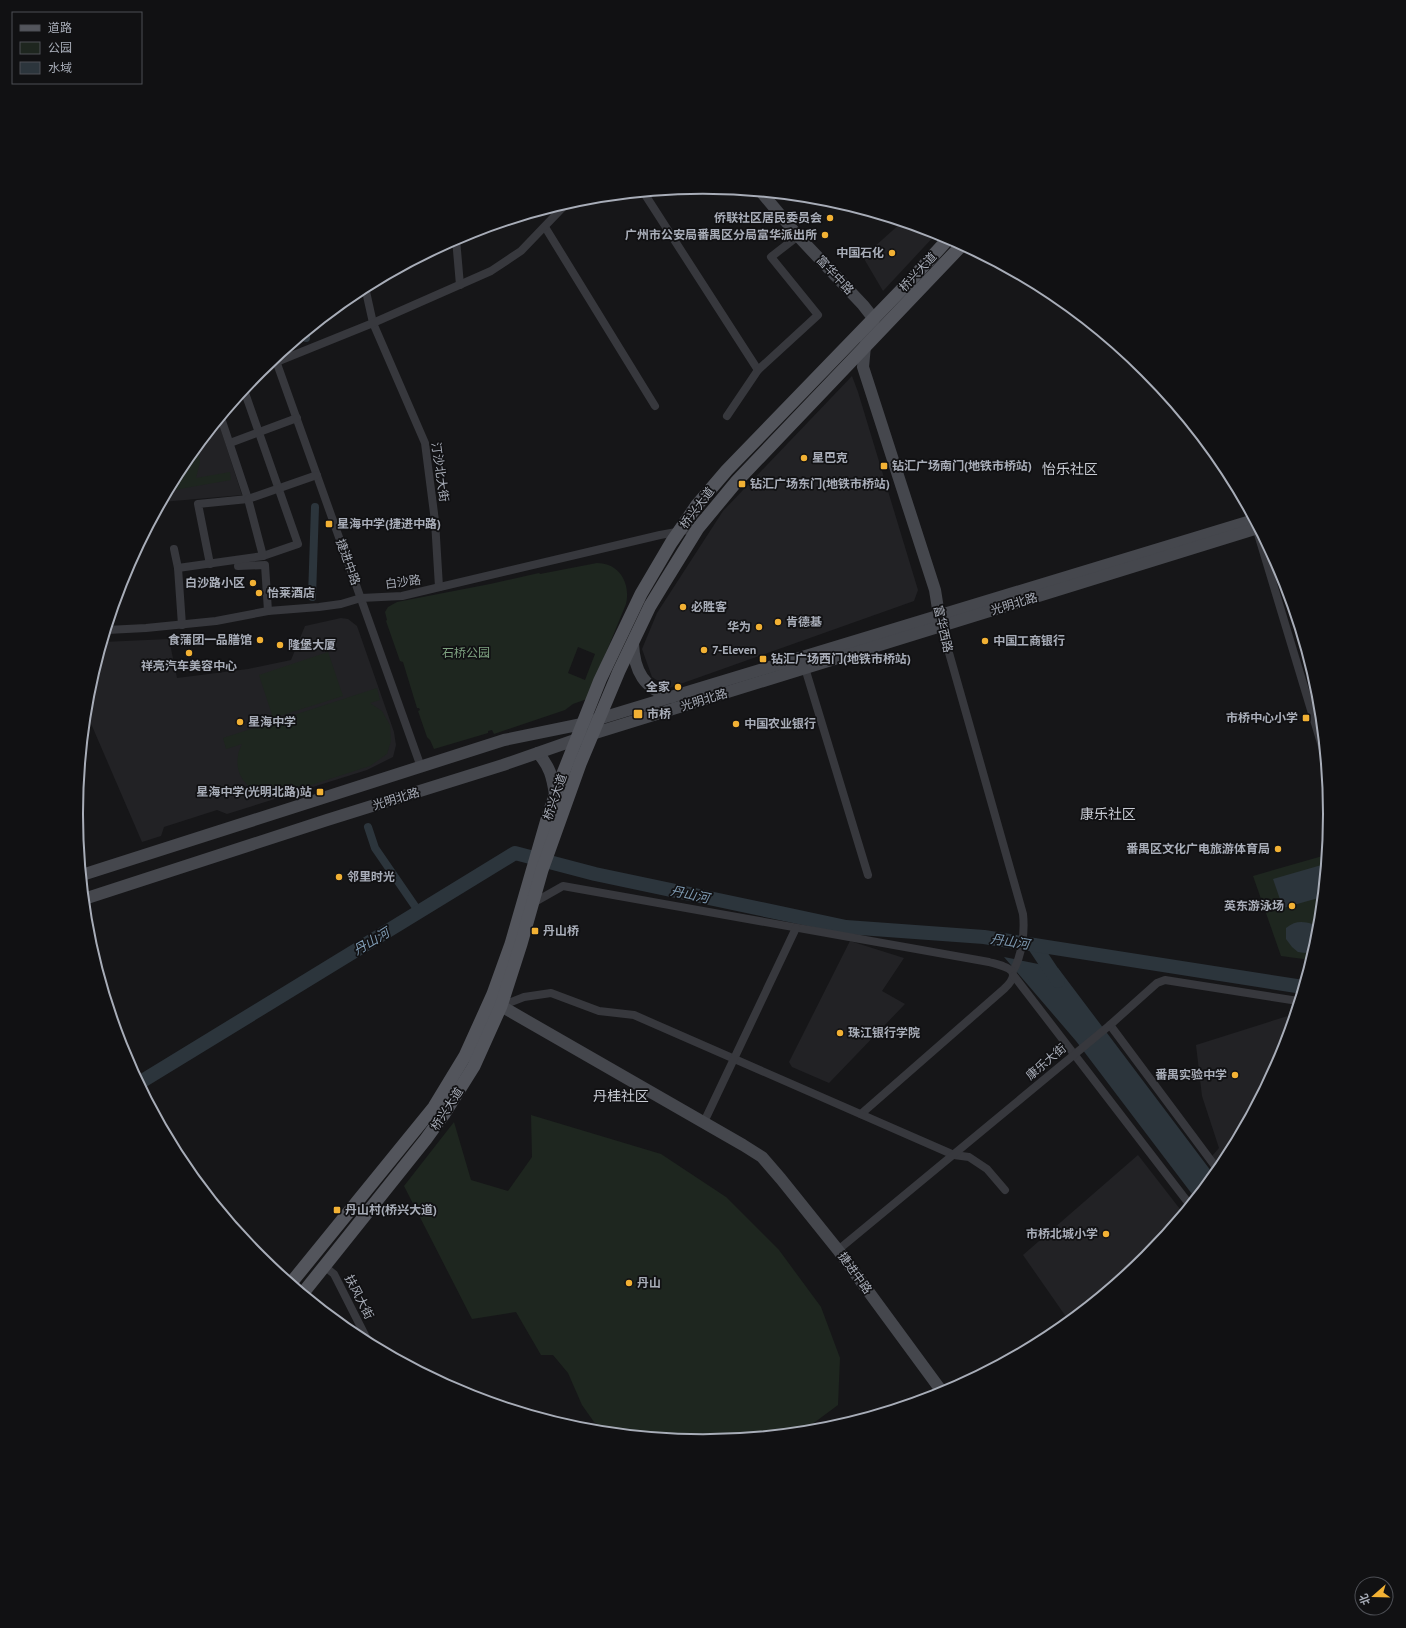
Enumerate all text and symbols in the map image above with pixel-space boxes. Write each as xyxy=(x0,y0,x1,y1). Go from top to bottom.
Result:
legend xyxy=(12,12,142,84)
text: 道路 xyxy=(48,20,72,35)
text: 公园 xyxy=(48,40,72,55)
text: 水域 xyxy=(48,60,72,75)
place label: 侨联社区居民委员会 xyxy=(714,210,822,225)
marker: 侨联社区居民委员会 xyxy=(825,213,835,223)
place label: 广州市公安局番禺区分局富华派出所 xyxy=(625,227,817,242)
marker: 广州市公安局番禺区分局富华派出所 xyxy=(820,230,830,240)
place label: 中国石化 xyxy=(836,245,884,260)
marker: 中国石化 xyxy=(887,248,897,258)
street label: 桥兴大道 xyxy=(896,249,939,294)
street label: 富华中路 xyxy=(814,252,857,297)
street label: 汀沙北大街 xyxy=(429,441,452,503)
place label: 星巴克 xyxy=(812,450,848,465)
marker: 星巴克 xyxy=(799,453,809,463)
place label: 钻汇广场南门(地铁市桥站) xyxy=(892,458,1032,473)
district label: 怡乐社区 xyxy=(1042,460,1098,478)
marker: 钻汇广场南门(地铁市桥站) xyxy=(879,461,889,471)
place label: 钻汇广场东门(地铁市桥站) xyxy=(750,476,890,491)
marker: 钻汇广场东门(地铁市桥站) xyxy=(737,479,747,489)
street label: 桥兴大道 xyxy=(676,484,717,531)
place label: 星海中学(捷进中路) xyxy=(337,516,441,531)
marker: 星海中学(捷进中路) xyxy=(324,519,334,529)
street label: 捷进中路 xyxy=(333,537,364,587)
street label: 白沙路 xyxy=(384,572,422,591)
place label: 白沙路小区 xyxy=(185,575,245,590)
marker: 白沙路小区 xyxy=(248,578,258,588)
place label: 怡莱酒店 xyxy=(267,585,315,600)
marker: 怡莱酒店 xyxy=(254,588,264,598)
street label: 光明北路 xyxy=(989,589,1039,618)
place label: 必胜客 xyxy=(691,599,727,614)
marker: 必胜客 xyxy=(678,602,688,612)
street label: 富华西路 xyxy=(931,604,956,654)
place label: 肯德基 xyxy=(786,614,822,629)
marker: 肯德基 xyxy=(773,617,783,627)
place label: 华为 xyxy=(727,619,751,634)
marker: 华为 xyxy=(754,622,764,632)
place label: 食蒲团一品膳馆 xyxy=(168,632,252,647)
place label: 中国工商银行 xyxy=(993,633,1065,648)
marker: 食蒲团一品膳馆 xyxy=(255,635,265,645)
marker: 中国工商银行 xyxy=(980,636,990,646)
place label: 隆堡大厦 xyxy=(288,637,336,652)
marker: 隆堡大厦 xyxy=(275,640,285,650)
place label: 7-Eleven xyxy=(712,642,756,657)
park label: 石桥公园 xyxy=(442,645,490,660)
marker: 7-Eleven xyxy=(699,645,709,655)
marker: 祥亮汽车美容中心 xyxy=(184,648,194,658)
place label: 钻汇广场西门(地铁市桥站) xyxy=(771,651,911,666)
marker: 钻汇广场西门(地铁市桥站) xyxy=(758,654,768,664)
place label: 祥亮汽车美容中心 xyxy=(141,658,237,673)
place label: 全家 xyxy=(646,679,670,694)
marker: 全家 xyxy=(673,682,683,692)
street label: 光明北路 xyxy=(679,685,729,714)
place label: 市桥 xyxy=(647,706,671,721)
marker: 市桥 xyxy=(632,708,644,720)
place label: 市桥中心小学 xyxy=(1226,710,1298,725)
marker: 市桥中心小学 xyxy=(1301,713,1311,723)
place label: 星海中学 xyxy=(248,714,296,729)
place label: 中国农业银行 xyxy=(744,716,816,731)
marker: 星海中学 xyxy=(235,717,245,727)
marker: 中国农业银行 xyxy=(731,719,741,729)
street label: 桥兴大道 xyxy=(540,772,569,822)
place label: 星海中学(光明北路)站 xyxy=(196,784,312,799)
street label: 光明北路 xyxy=(371,784,421,813)
marker: 星海中学(光明北路)站 xyxy=(315,787,325,797)
district label: 康乐社区 xyxy=(1080,805,1136,823)
place label: 番禺区文化广电旅游体育局 xyxy=(1126,841,1270,856)
marker: 番禺区文化广电旅游体育局 xyxy=(1273,844,1283,854)
place label: 邻里时光 xyxy=(347,869,395,884)
marker: 邻里时光 xyxy=(334,872,344,882)
water label: 丹山河 xyxy=(669,882,714,907)
place label: 英东游泳场 xyxy=(1224,898,1284,913)
marker: 英东游泳场 xyxy=(1287,901,1297,911)
water label: 丹山河 xyxy=(350,923,395,959)
place label: 丹山桥 xyxy=(543,923,579,938)
marker: 丹山桥 xyxy=(530,926,540,936)
water label: 丹山河 xyxy=(989,930,1033,953)
place label: 珠江银行学院 xyxy=(848,1025,920,1040)
marker: 珠江银行学院 xyxy=(835,1028,845,1038)
street label: 康乐大街 xyxy=(1022,1040,1069,1083)
place label: 番禺实验中学 xyxy=(1155,1067,1227,1082)
marker: 番禺实验中学 xyxy=(1230,1070,1240,1080)
street label: 桥兴大道 xyxy=(427,1085,466,1133)
district label: 丹桂社区 xyxy=(593,1087,649,1105)
place label: 丹山村(桥兴大道) xyxy=(345,1202,437,1217)
marker: 丹山村(桥兴大道) xyxy=(332,1205,342,1215)
place label: 市桥北城小学 xyxy=(1026,1226,1098,1241)
marker: 市桥北城小学 xyxy=(1101,1229,1111,1239)
street label: 捷进中路 xyxy=(835,1249,876,1297)
street label: 扶风大街 xyxy=(342,1272,377,1322)
place label: 丹山 xyxy=(637,1275,661,1290)
marker: 丹山 xyxy=(624,1278,634,1288)
north arrow xyxy=(1354,1576,1394,1616)
text: 北 xyxy=(1356,1592,1373,1607)

